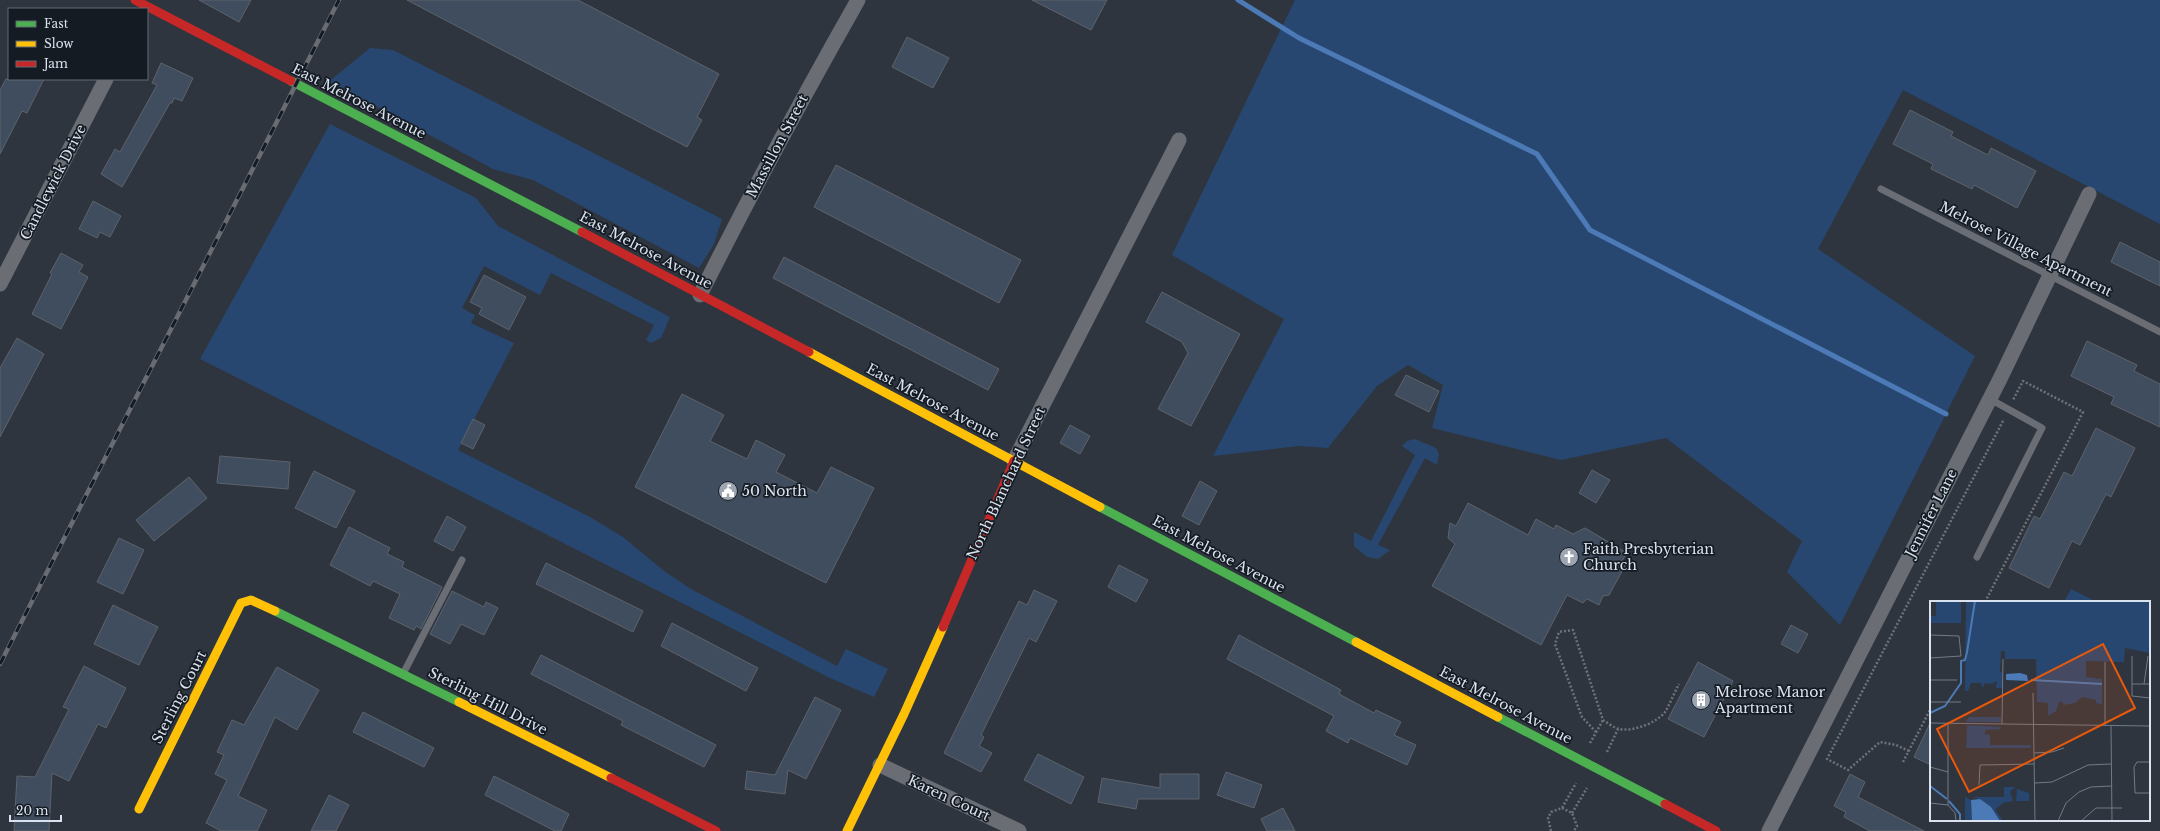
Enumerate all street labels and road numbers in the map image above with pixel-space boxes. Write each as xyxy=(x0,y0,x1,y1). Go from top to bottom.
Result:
street label: East Melrose Avenue xyxy=(289,59,429,143)
street label: Massillon Street xyxy=(742,91,812,201)
street label: Candlewick Drive xyxy=(16,121,90,243)
street label: Melrose Village Apartment xyxy=(1937,198,2116,301)
street label: East Melrose Avenue xyxy=(576,207,716,293)
street label: East Melrose Avenue xyxy=(863,359,1003,445)
street label: North Blanchard Street xyxy=(963,403,1050,562)
street label: Jennifer Lane xyxy=(1900,466,1961,562)
street label: East Melrose Avenue xyxy=(1149,511,1289,597)
street label: Sterling Court xyxy=(148,647,210,746)
street label: East Melrose Avenue xyxy=(1436,662,1576,748)
street label: Sterling Hill Drive xyxy=(426,663,550,739)
street label: Karen Court xyxy=(905,771,994,825)

